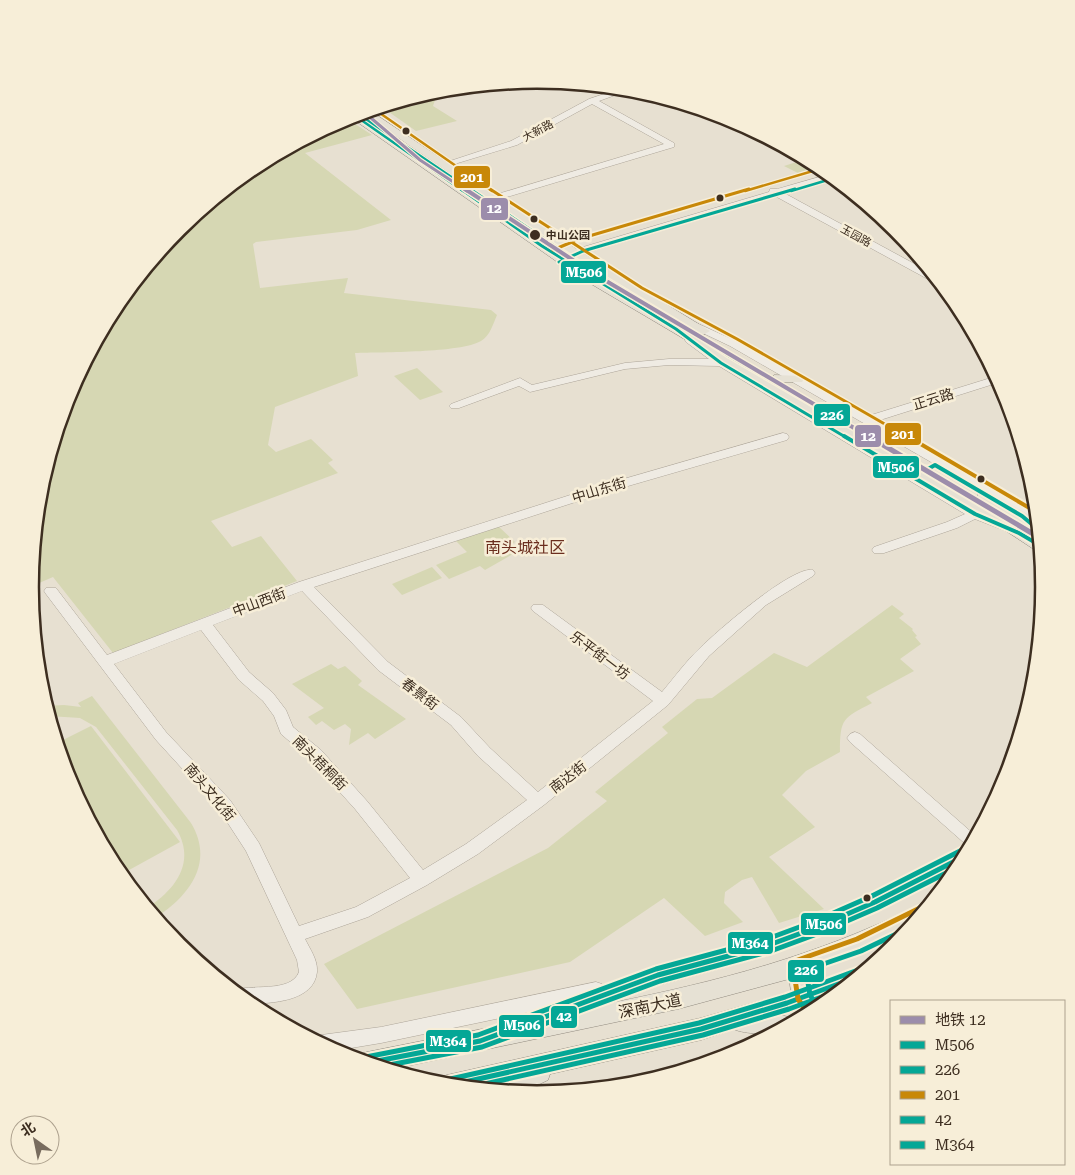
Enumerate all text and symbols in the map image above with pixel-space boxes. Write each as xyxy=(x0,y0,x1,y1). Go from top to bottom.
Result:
street label: 大新路 xyxy=(520,118,556,144)
unlabelled marker xyxy=(401,126,411,136)
line badge: 201 xyxy=(453,165,491,189)
text: 201 xyxy=(460,169,484,185)
unlabelled marker xyxy=(715,193,725,203)
line badge: 12 xyxy=(480,197,509,221)
text: 12 xyxy=(486,200,502,216)
unlabelled marker xyxy=(529,214,539,224)
street label: 玉园路 xyxy=(838,222,874,250)
marker: 中山公园 xyxy=(528,228,542,242)
place label: 中山公园 xyxy=(546,229,590,242)
line badge: M506 xyxy=(560,260,607,284)
text: M506 xyxy=(565,264,603,280)
street label: 正云路 xyxy=(911,385,955,413)
line badge: 226 xyxy=(813,403,851,427)
text: 226 xyxy=(820,407,844,423)
line badge: 201 xyxy=(884,422,922,446)
line badge: 12 xyxy=(854,424,882,448)
text: 201 xyxy=(891,426,915,442)
text: 12 xyxy=(860,428,876,444)
line badge: M506 xyxy=(872,455,920,479)
text: M506 xyxy=(877,459,915,475)
street label: 中山东街 xyxy=(570,474,628,506)
unlabelled marker xyxy=(976,474,986,484)
district label: 南头城社区 xyxy=(485,538,565,557)
street label: 中山西街 xyxy=(230,584,288,620)
street label: 乐平街一坊 xyxy=(567,628,633,682)
street label: 春景街 xyxy=(398,675,442,713)
street label: 南头梧桐街 xyxy=(290,733,350,793)
street label: 南达街 xyxy=(547,758,589,796)
street label: 南头文化街 xyxy=(181,760,239,824)
unlabelled marker xyxy=(862,893,872,903)
line badge: M506 xyxy=(800,912,847,936)
text: M506 xyxy=(805,916,843,932)
line badge: M364 xyxy=(727,931,774,955)
text: M364 xyxy=(731,935,769,951)
line badge: 226 xyxy=(787,959,825,983)
text: 226 xyxy=(794,962,818,978)
street label: 深南大道 xyxy=(617,990,683,1022)
legend xyxy=(890,1000,1065,1165)
line badge: 42 xyxy=(550,1005,578,1029)
text: 42 xyxy=(556,1008,572,1024)
text: 地铁 12 xyxy=(935,1011,986,1029)
line badge: M506 xyxy=(498,1014,545,1038)
text: M506 xyxy=(503,1017,541,1033)
line badge: M364 xyxy=(425,1029,472,1053)
text: M364 xyxy=(429,1033,467,1049)
text: M506 xyxy=(935,1036,975,1054)
text: 226 xyxy=(935,1061,960,1079)
text: 201 xyxy=(935,1086,960,1104)
text: 42 xyxy=(935,1111,952,1129)
north arrow xyxy=(10,1115,60,1165)
text: 北 xyxy=(18,1119,38,1140)
text: M364 xyxy=(935,1136,975,1154)

